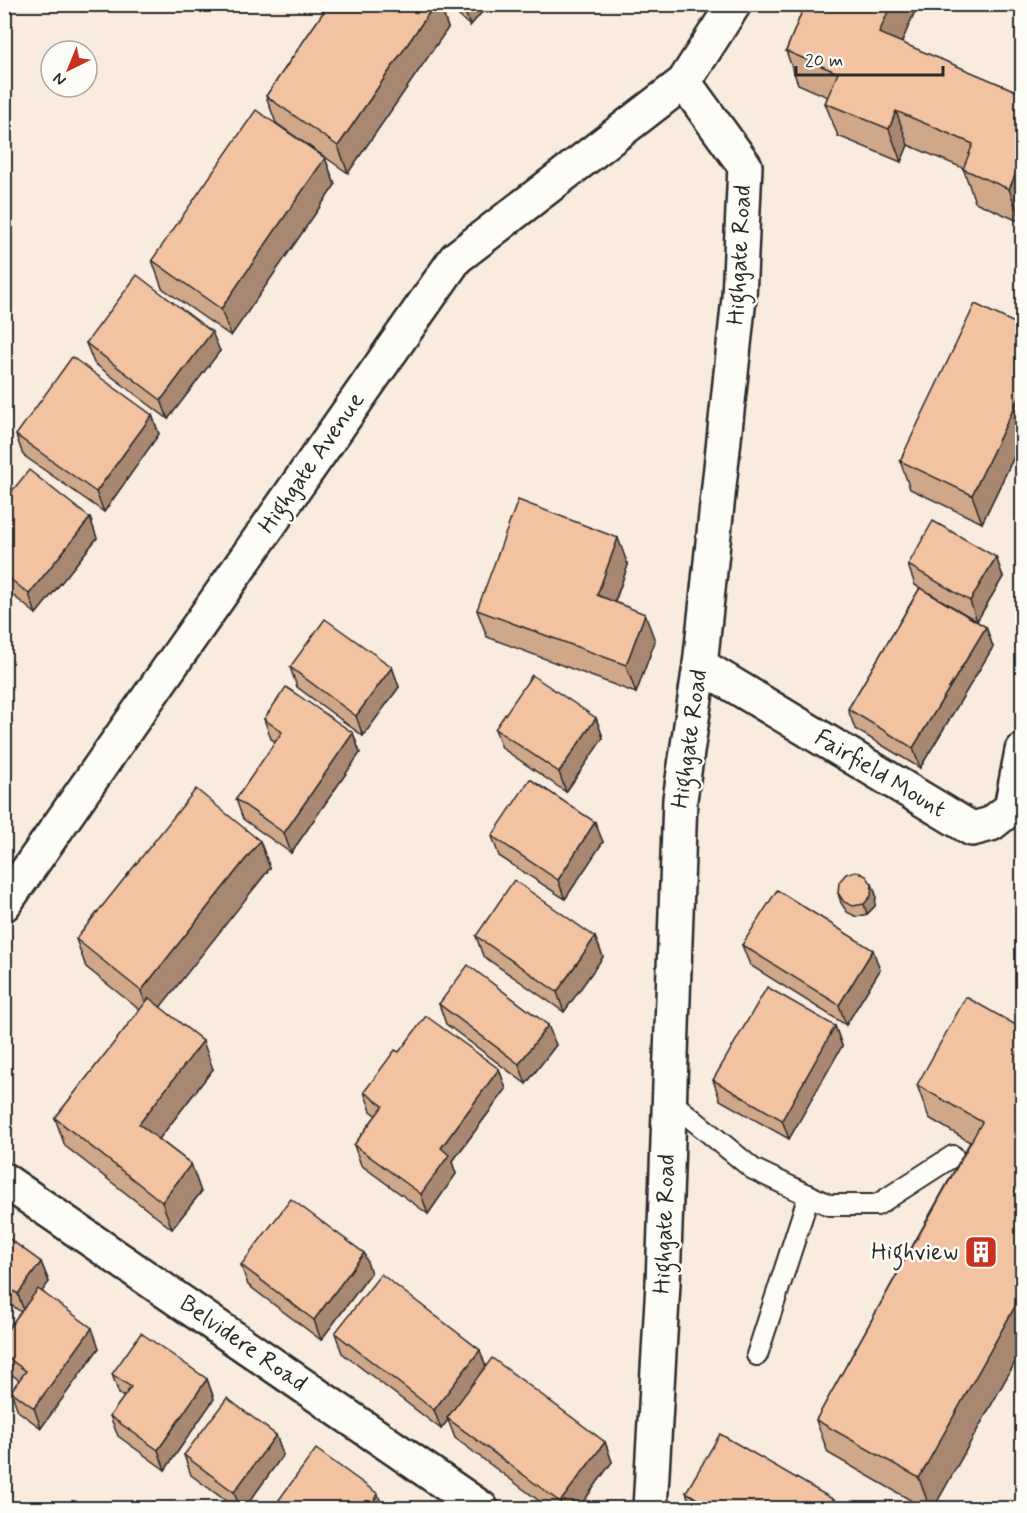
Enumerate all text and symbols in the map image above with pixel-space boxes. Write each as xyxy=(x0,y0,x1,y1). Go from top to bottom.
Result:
north arrow xyxy=(39,39,99,99)
scale bar xyxy=(796,39,943,77)
text: 20 m xyxy=(805,49,843,73)
text: N xyxy=(49,68,71,90)
street label: Highgate Road xyxy=(721,184,762,326)
street label: Highgate Avenue xyxy=(252,386,375,542)
street label: Highgate Road xyxy=(665,667,718,811)
street label: Fairfield Mount xyxy=(809,723,951,825)
street label: Highgate Road xyxy=(647,1153,686,1295)
building icon: Highview xyxy=(963,1234,999,1270)
place label: Highview xyxy=(871,1237,958,1271)
street label: Belvidere Road xyxy=(173,1289,313,1399)

